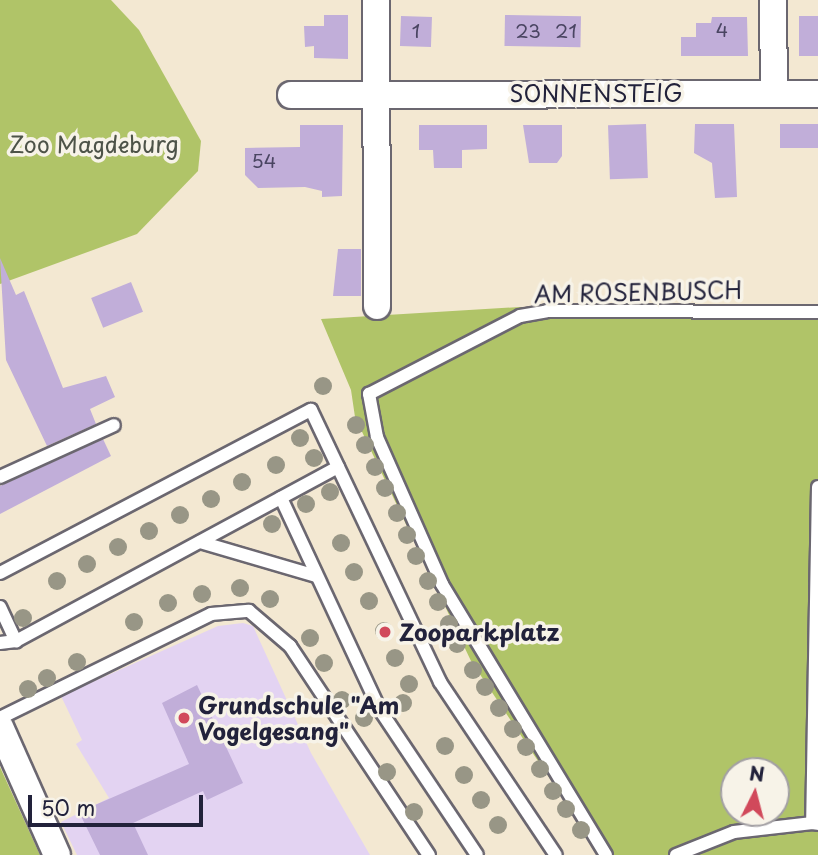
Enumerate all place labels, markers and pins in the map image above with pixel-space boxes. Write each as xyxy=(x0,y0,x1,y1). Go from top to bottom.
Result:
place label: Zooparkplatz xyxy=(399,618,560,646)
marker: Zooparkplatz xyxy=(377,624,393,640)
place label: Grundschule "Am Vogelgesang" xyxy=(198,691,399,745)
marker: Grundschule "Am Vogelgesang" xyxy=(176,710,192,726)

